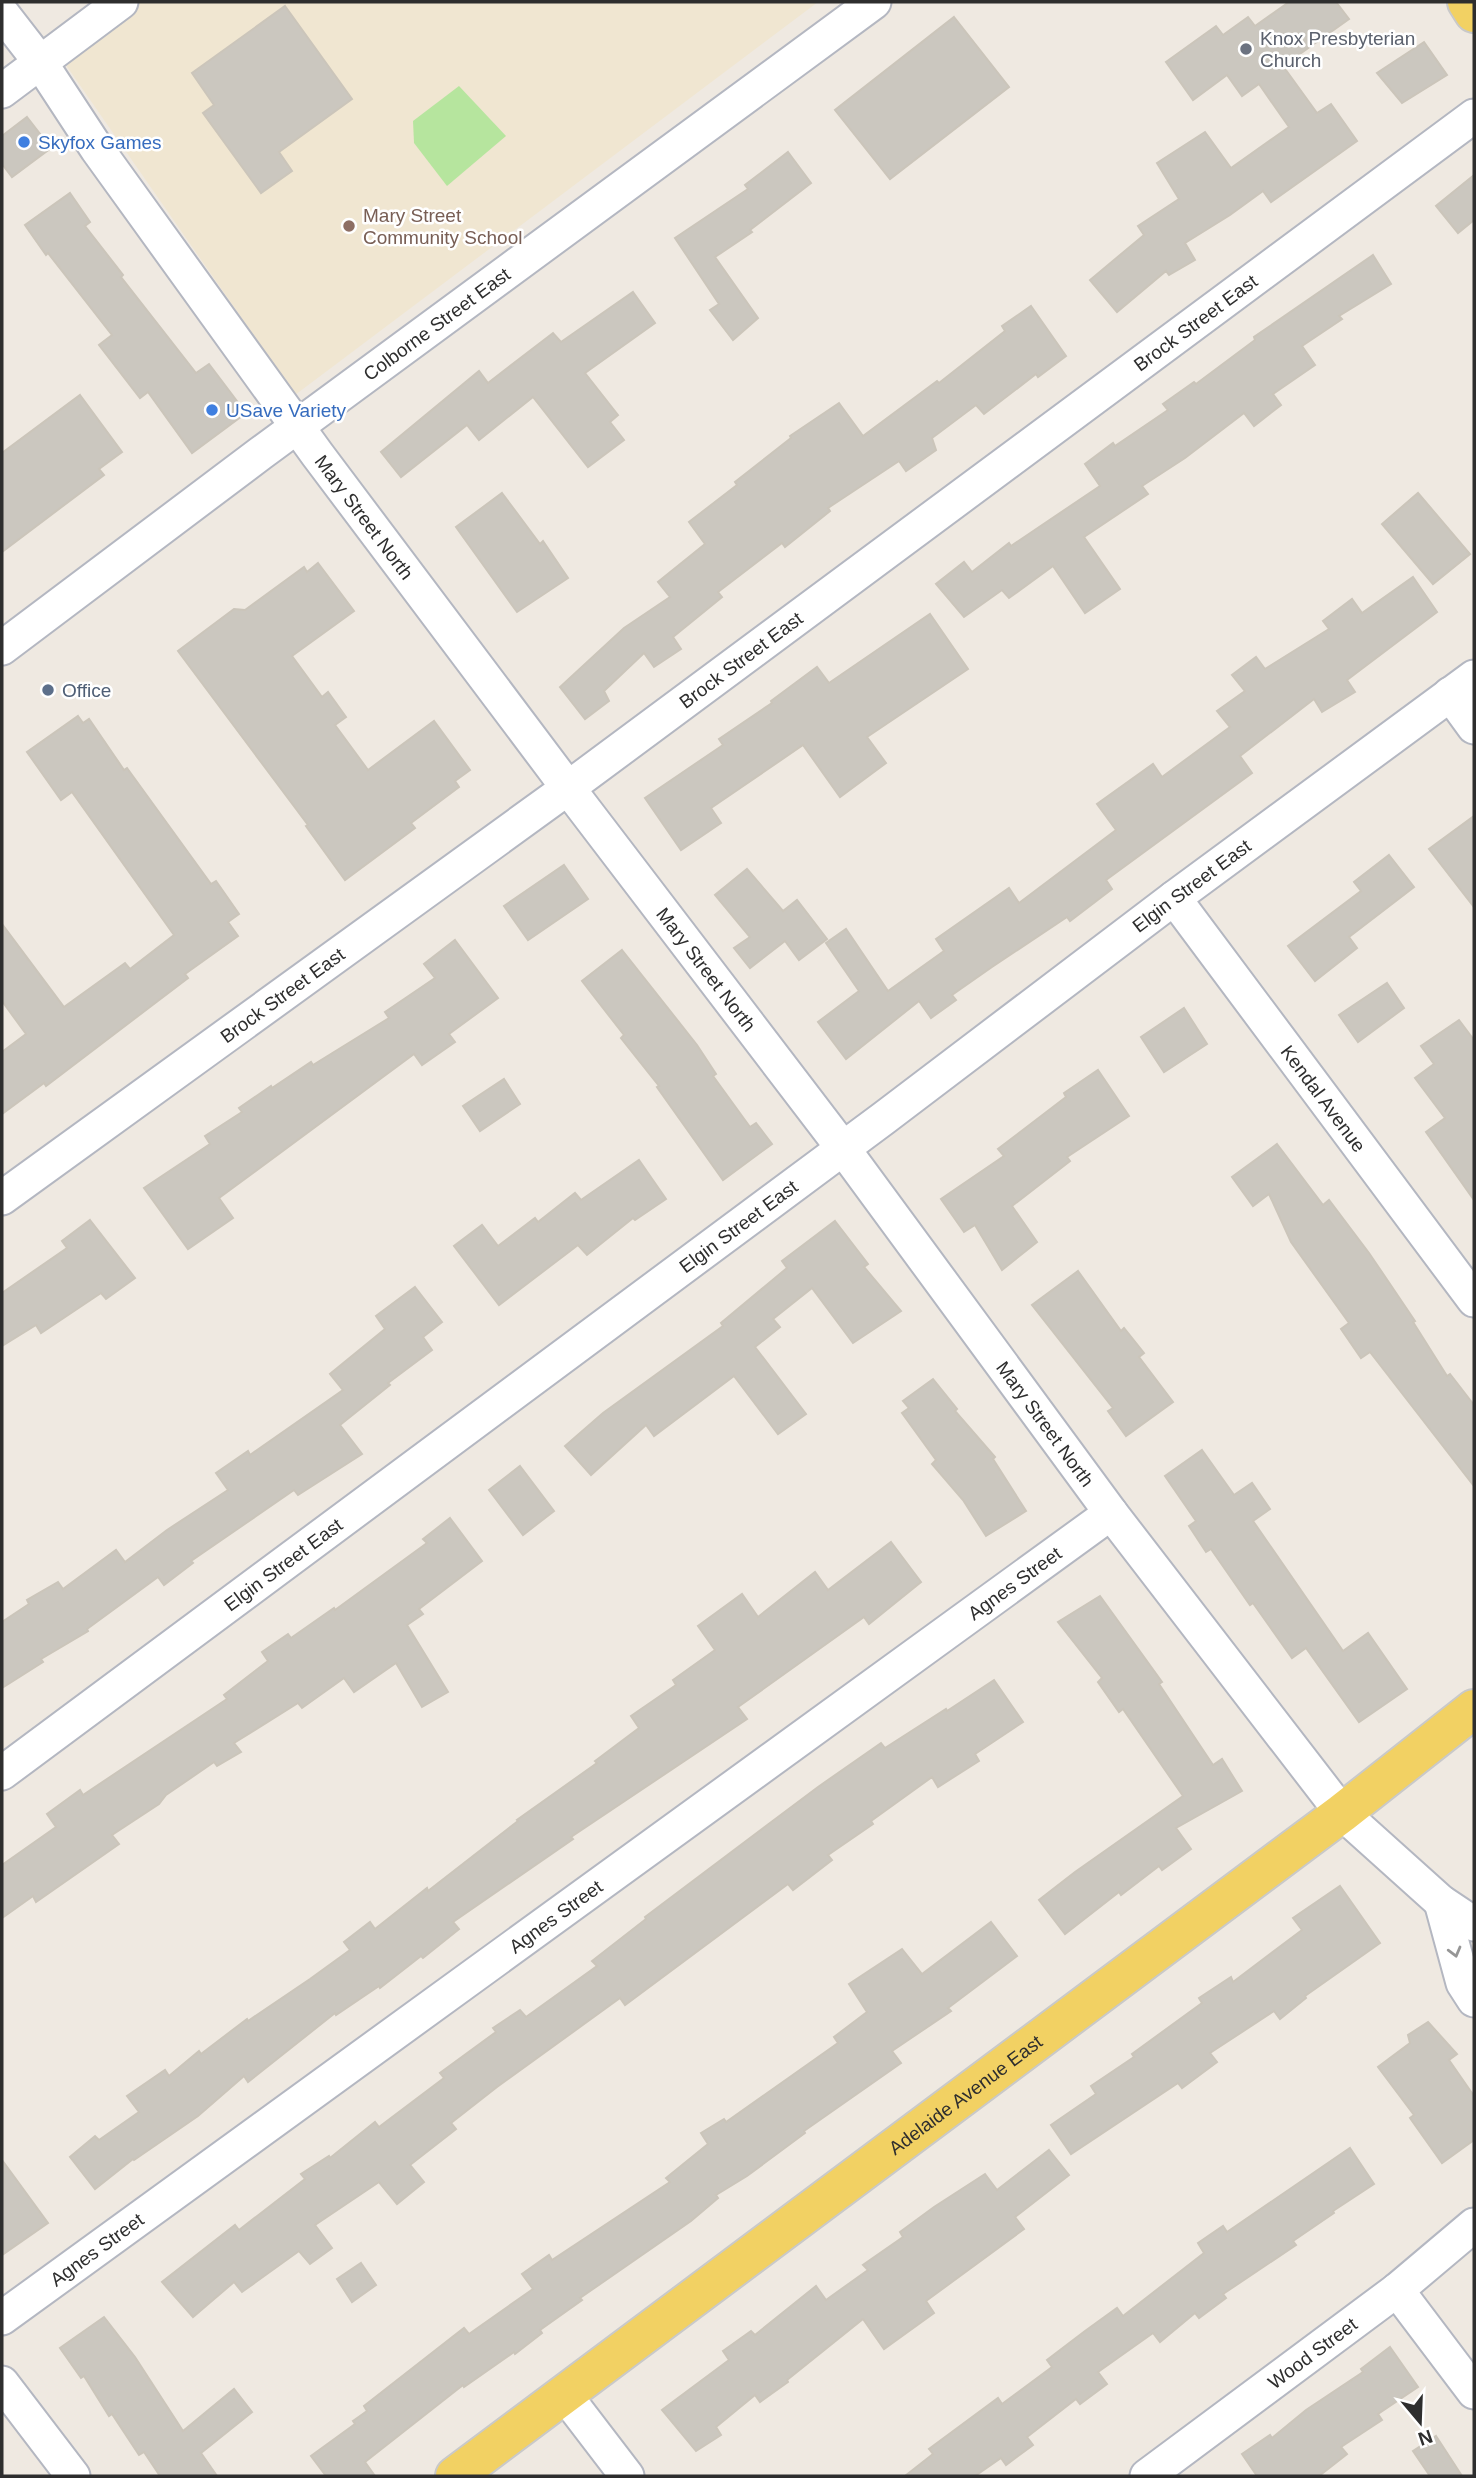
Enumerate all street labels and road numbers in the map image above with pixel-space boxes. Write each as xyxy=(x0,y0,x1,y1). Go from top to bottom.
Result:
street label: Colborne Street East xyxy=(359,263,514,385)
street label: Brock Street East xyxy=(1130,270,1262,375)
street label: Mary Street North xyxy=(311,451,418,583)
street label: Brock Street East xyxy=(675,607,807,712)
street label: Elgin Street East xyxy=(1128,834,1255,936)
street label: Mary Street North xyxy=(653,903,760,1035)
street label: Brock Street East xyxy=(216,943,349,1047)
street label: Kendal Avenue xyxy=(1277,1041,1370,1156)
street label: Elgin Street East xyxy=(675,1175,802,1277)
street label: Mary Street North xyxy=(993,1357,1098,1490)
street label: Elgin Street East xyxy=(220,1513,347,1615)
street label: Agnes Street xyxy=(964,1542,1066,1624)
street label: Agnes Street xyxy=(505,1875,607,1957)
street label: Adelaide Avenue East xyxy=(885,2030,1046,2159)
street label: Agnes Street xyxy=(46,2208,148,2290)
street label: Wood Street xyxy=(1264,2313,1361,2393)

